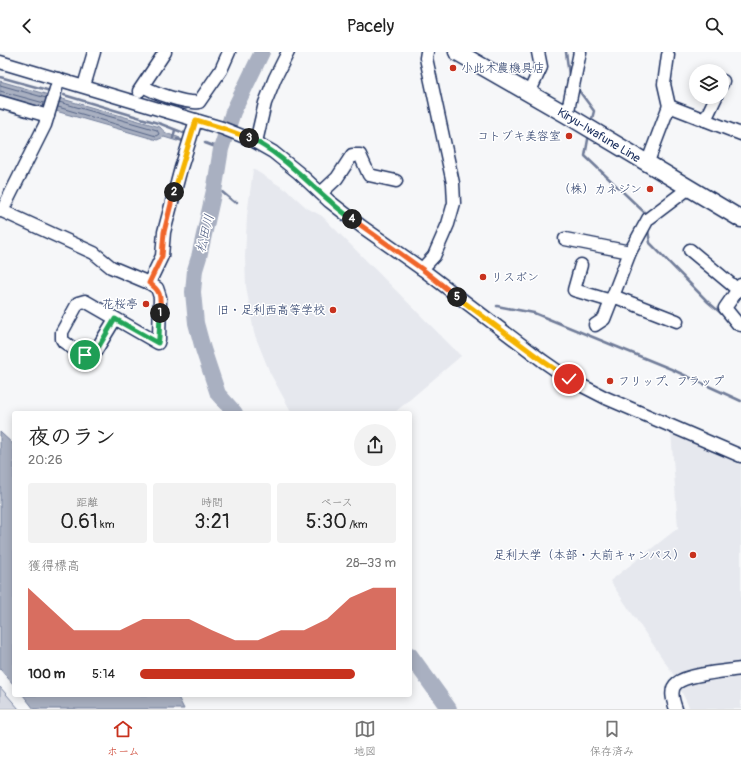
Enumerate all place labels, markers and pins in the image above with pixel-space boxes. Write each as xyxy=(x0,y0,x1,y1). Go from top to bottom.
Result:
place label: 小此木農機具店 xyxy=(461,61,545,76)
marker: 小此木農機具店 xyxy=(448,63,458,73)
pin: 3 xyxy=(239,128,259,148)
place label: コトブキ美容室 xyxy=(477,129,561,144)
marker: コトブキ美容室 xyxy=(564,131,574,141)
pin: 2 xyxy=(164,182,184,202)
place label: （株）カネジン xyxy=(558,182,642,197)
marker: （株）カネジン xyxy=(645,184,655,194)
pin: 4 xyxy=(342,209,362,229)
place label: リスボン xyxy=(491,270,539,285)
marker: リスボン xyxy=(478,272,488,282)
pin: 5 xyxy=(447,287,467,307)
place label: 花桜亭 xyxy=(102,297,138,312)
marker: 花桜亭 xyxy=(141,299,151,309)
pin: 1 xyxy=(150,303,170,323)
place label: 旧・足利西高等学校 xyxy=(217,303,325,318)
marker: 旧・足利西高等学校 xyxy=(328,305,338,315)
pin xyxy=(68,338,102,372)
pin xyxy=(552,362,586,396)
place label: フリップ、フラップ xyxy=(618,374,724,389)
marker: フリップ、フラップ xyxy=(605,376,615,386)
place label: 足利大学（本部・大前キャンパス） xyxy=(493,548,685,563)
marker: 足利大学（本部・大前キャンパス） xyxy=(688,550,698,560)

